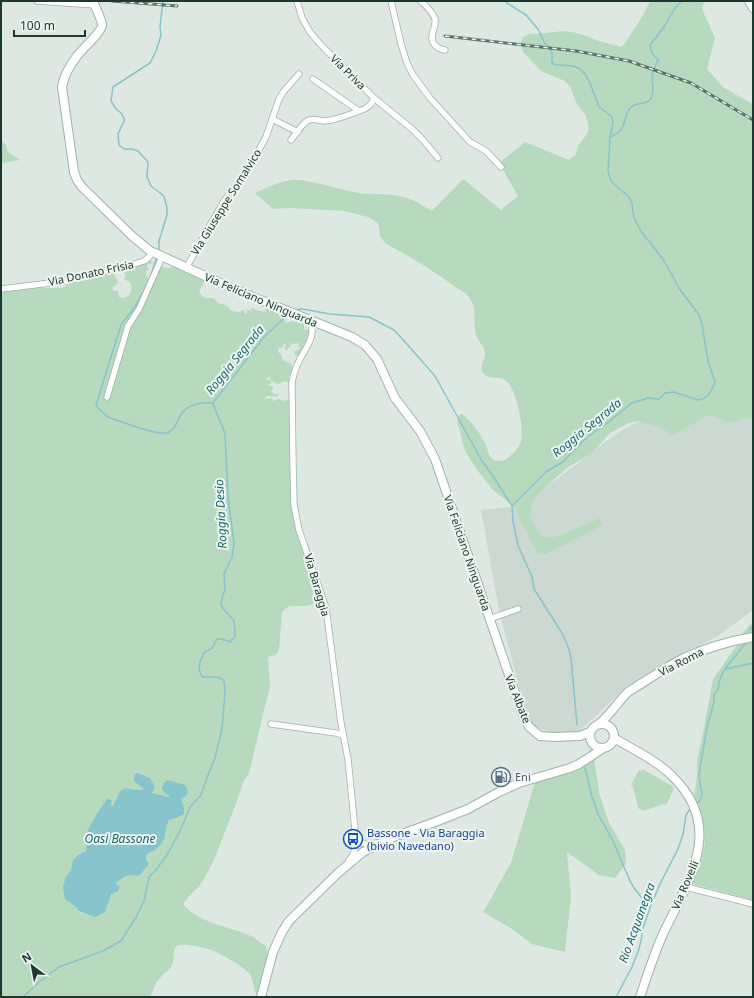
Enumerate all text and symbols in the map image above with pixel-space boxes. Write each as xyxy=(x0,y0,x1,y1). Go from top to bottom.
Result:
scale bar xyxy=(14,12,85,38)
text: 100 m xyxy=(20,17,55,34)
street label: Via Priva xyxy=(327,51,369,93)
street label: Via Giuseppe Somalvico xyxy=(187,146,265,258)
street label: Via Donato Frisia xyxy=(47,256,135,289)
street label: Via Feliciano Ninguarda xyxy=(202,269,320,330)
water label: Roggia Segrada xyxy=(201,321,268,398)
water label: Roggia Segrada xyxy=(548,394,625,461)
water label: Roggia Desio xyxy=(210,479,231,549)
street label: Via Feliciano Ninguarda xyxy=(441,493,494,613)
street label: Via Baraggia xyxy=(301,552,334,618)
street label: Via Roma xyxy=(656,644,706,679)
street label: Via Albate xyxy=(502,672,535,725)
fuel station icon: Eni xyxy=(490,766,512,788)
place label: Eni xyxy=(515,769,531,784)
place label: Bassone - Via Baraggia (bivio Navedano) xyxy=(367,825,485,853)
bus stop icon: Bassone - Via Baraggia (bivio Navedano) xyxy=(342,828,364,850)
water label: Oasi Bassone xyxy=(85,830,155,847)
street label: Via Rovelli xyxy=(667,858,702,912)
water label: Rio Acquanegra xyxy=(614,880,659,965)
north arrow xyxy=(12,946,52,986)
text: N xyxy=(19,948,34,966)

